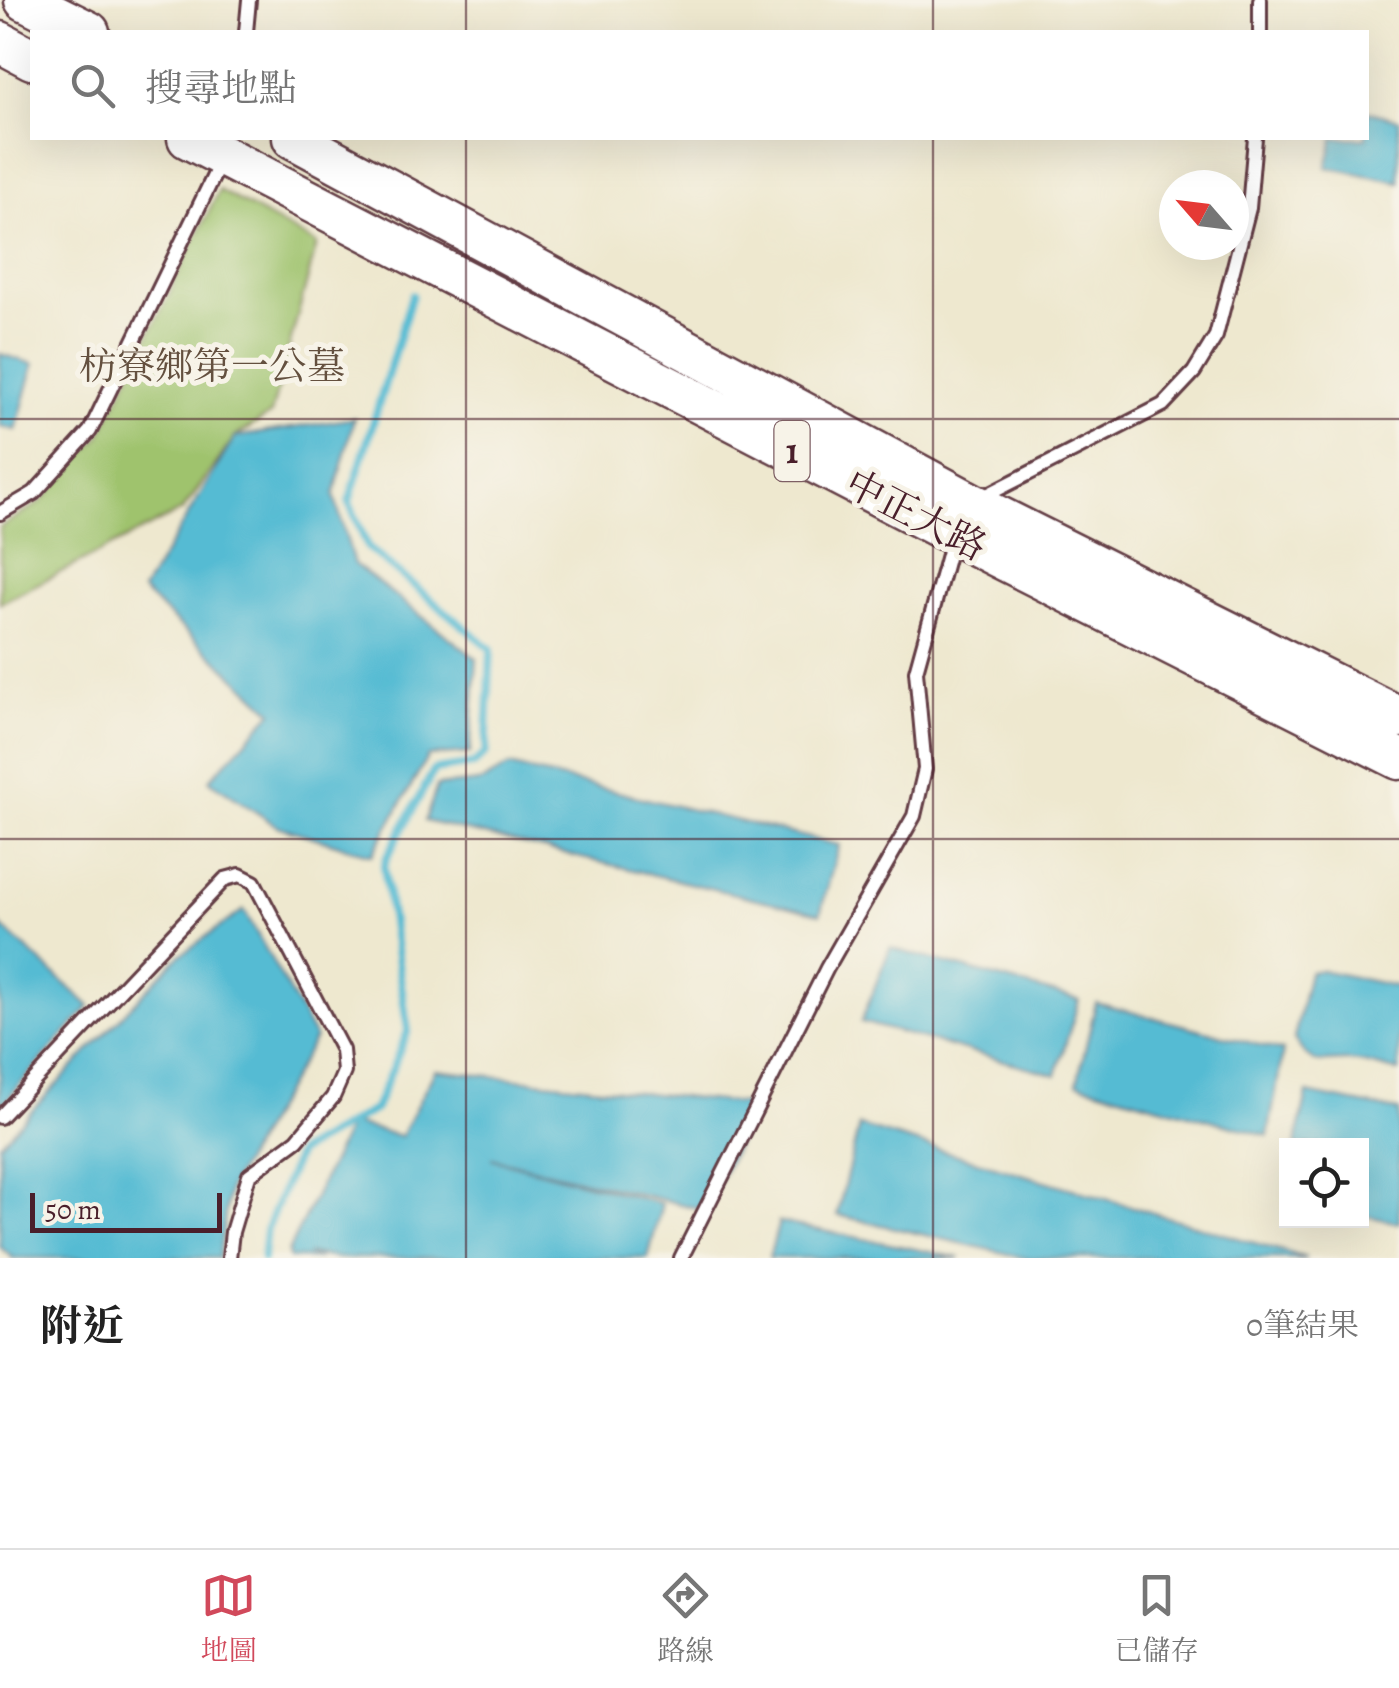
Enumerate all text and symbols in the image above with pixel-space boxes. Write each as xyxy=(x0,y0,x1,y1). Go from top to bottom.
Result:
search box xyxy=(30,30,1369,140)
icon: search xyxy=(65,58,120,113)
text: 搜尋地點 xyxy=(145,62,297,114)
north arrow xyxy=(1159,170,1249,260)
park label: 枋寮鄉第一公墓 xyxy=(79,340,345,392)
road number: 1 xyxy=(774,421,810,481)
street label: 中正大路 xyxy=(836,457,996,573)
map controls xyxy=(1279,1138,1369,1228)
button: locate xyxy=(1279,1138,1369,1228)
scale bar xyxy=(30,1188,222,1232)
text: 50 m xyxy=(45,1191,101,1229)
text: 附近 xyxy=(40,1297,124,1354)
text: 0筆結果 xyxy=(1246,1303,1359,1347)
tab: 地圖 xyxy=(200,1568,257,1670)
tab: 路線 xyxy=(657,1568,714,1670)
tab: 已儲存 xyxy=(1114,1568,1199,1670)

